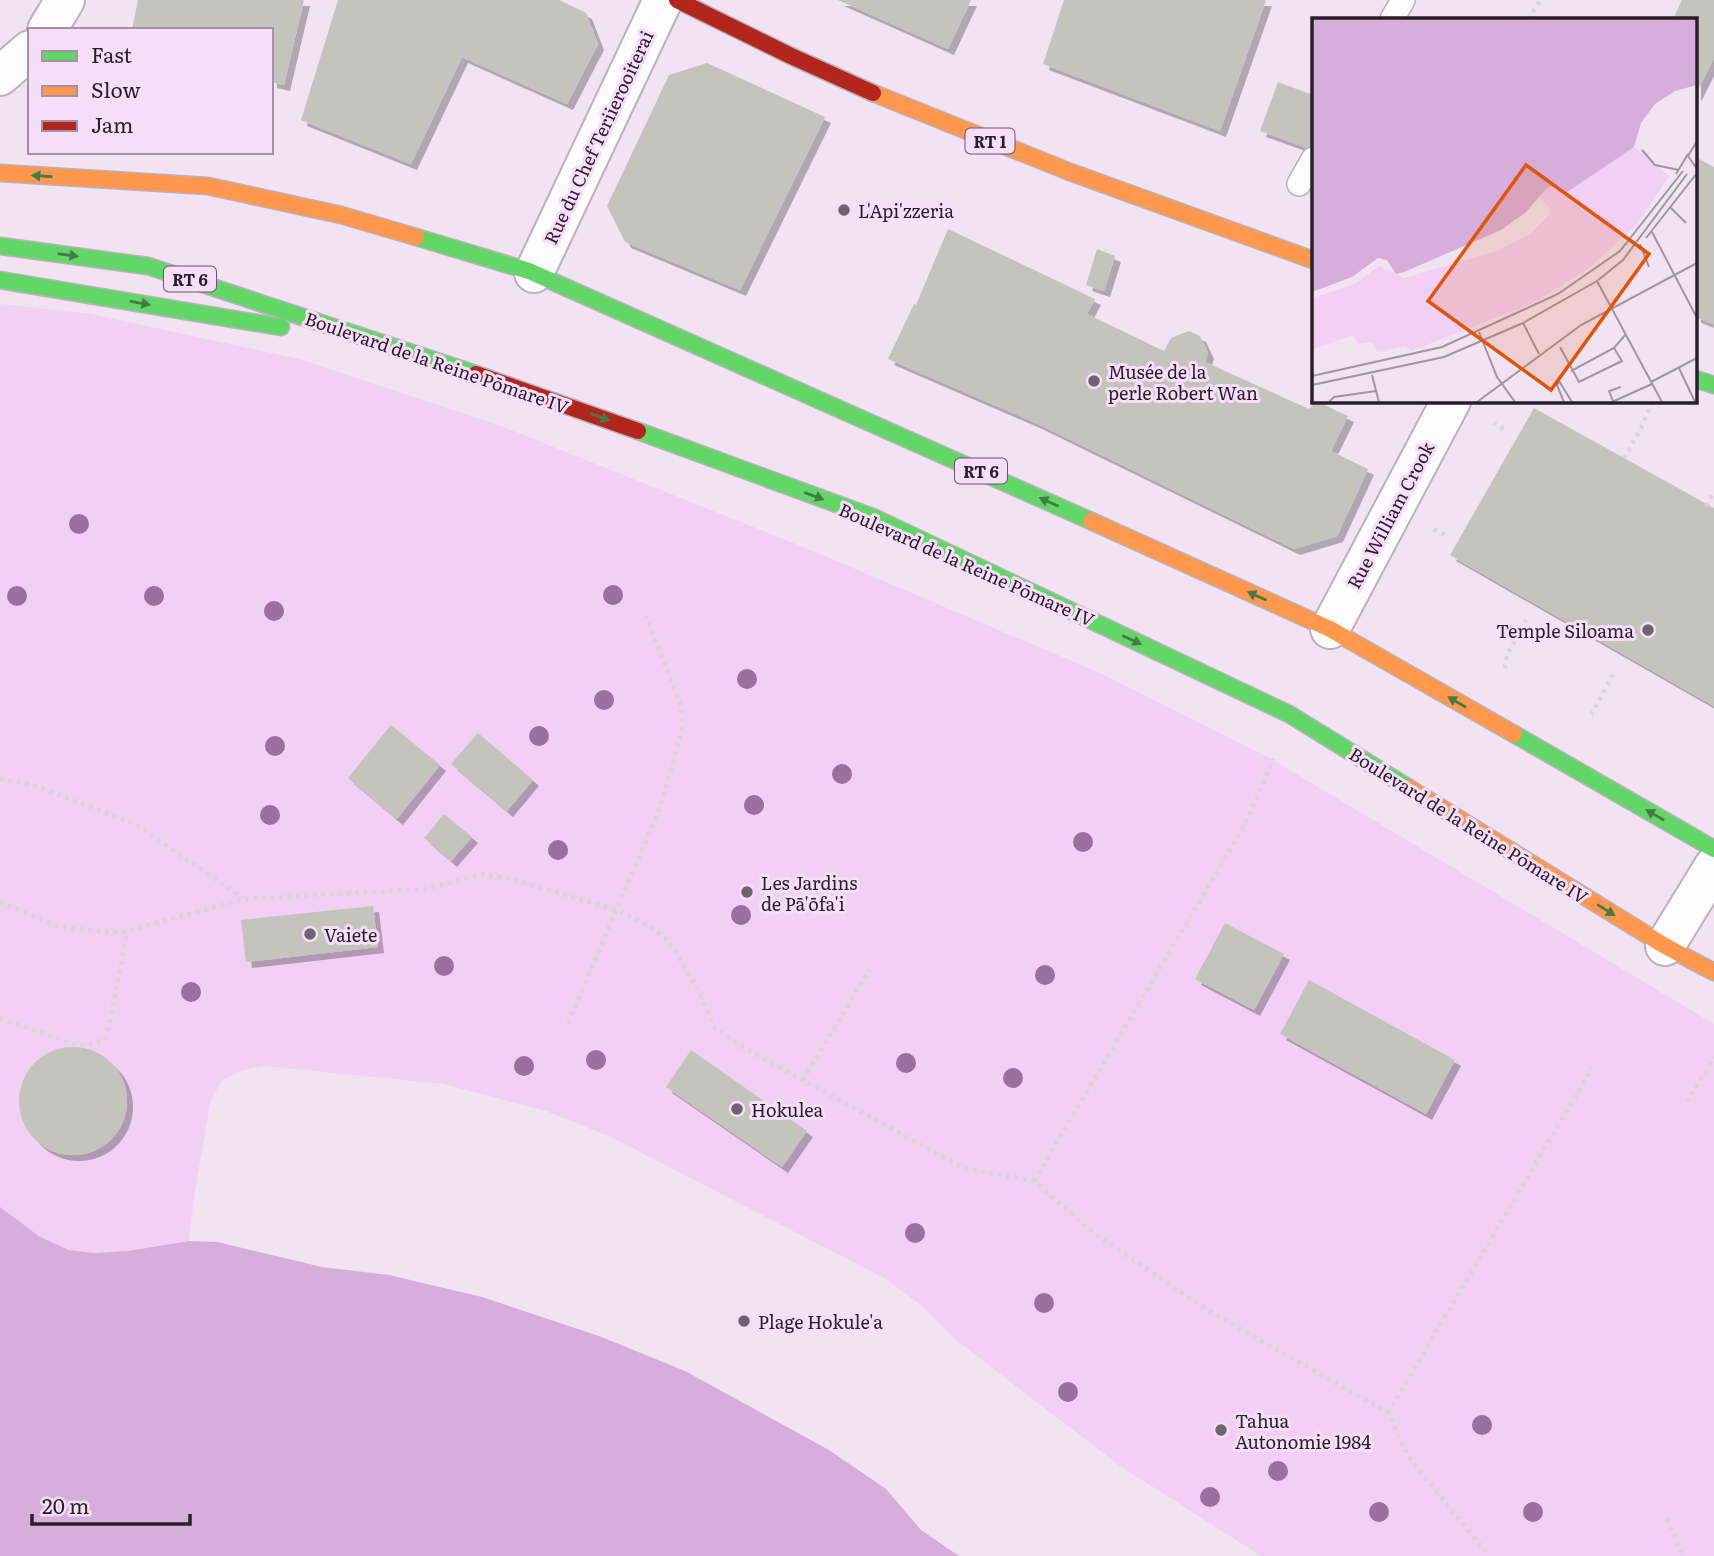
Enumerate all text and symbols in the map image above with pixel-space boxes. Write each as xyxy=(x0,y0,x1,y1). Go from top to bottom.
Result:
inset map xyxy=(1312,18,1696,402)
street label: Rue du Chef Teriierooiterai xyxy=(537,26,659,248)
legend xyxy=(28,28,273,154)
text: Fast xyxy=(91,38,132,69)
text: Slow xyxy=(91,73,141,104)
text: Jam xyxy=(91,108,133,139)
road number: RT 1 xyxy=(965,128,1014,154)
one-way arrow xyxy=(31,170,53,181)
place label: L'Api'zzeria xyxy=(858,197,954,224)
marker: L'Api'zzeria xyxy=(836,202,852,218)
one-way arrow xyxy=(57,249,79,260)
road number: RT 6 xyxy=(164,266,216,292)
one-way arrow xyxy=(129,298,151,309)
street label: Boulevard de la Reine Pōmare IV xyxy=(301,304,573,420)
place label: Musée de la perle Robert Wan xyxy=(1108,358,1258,406)
marker: Musée de la perle Robert Wan xyxy=(1086,373,1102,389)
one-way arrow xyxy=(590,412,611,423)
street label: Rue William Crook xyxy=(1340,436,1441,593)
road number: RT 6 xyxy=(955,458,1007,484)
one-way arrow xyxy=(803,491,824,502)
street label: Boulevard de la Reine Pōmare IV xyxy=(835,495,1099,633)
one-way arrow xyxy=(1039,496,1059,508)
one-way arrow xyxy=(1247,590,1267,602)
place label: Temple Siloama xyxy=(1496,617,1634,644)
marker: Temple Siloama xyxy=(1640,622,1656,638)
one-way arrow xyxy=(1122,634,1142,646)
one-way arrow xyxy=(1448,696,1467,708)
street label: Boulevard de la Reine Pōmare IV xyxy=(1344,740,1594,910)
one-way arrow xyxy=(1645,809,1664,821)
place label: Les Jardins de Pā'ōfa'i xyxy=(761,869,857,917)
marker: Les Jardins de Pā'ōfa'i xyxy=(739,884,755,900)
one-way arrow xyxy=(1596,903,1616,916)
place label: Vaiete xyxy=(324,921,377,948)
marker: Vaiete xyxy=(302,926,318,942)
place label: Hokulea xyxy=(751,1096,824,1123)
marker: Hokulea xyxy=(729,1101,745,1117)
place label: Plage Hokule'a xyxy=(758,1308,883,1335)
marker: Plage Hokule'a xyxy=(736,1313,752,1329)
place label: Tahua Autonomie 1984 xyxy=(1235,1407,1371,1455)
marker: Tahua Autonomie 1984 xyxy=(1213,1422,1229,1438)
scale bar xyxy=(32,1482,189,1526)
text: 20 m xyxy=(42,1489,89,1520)

